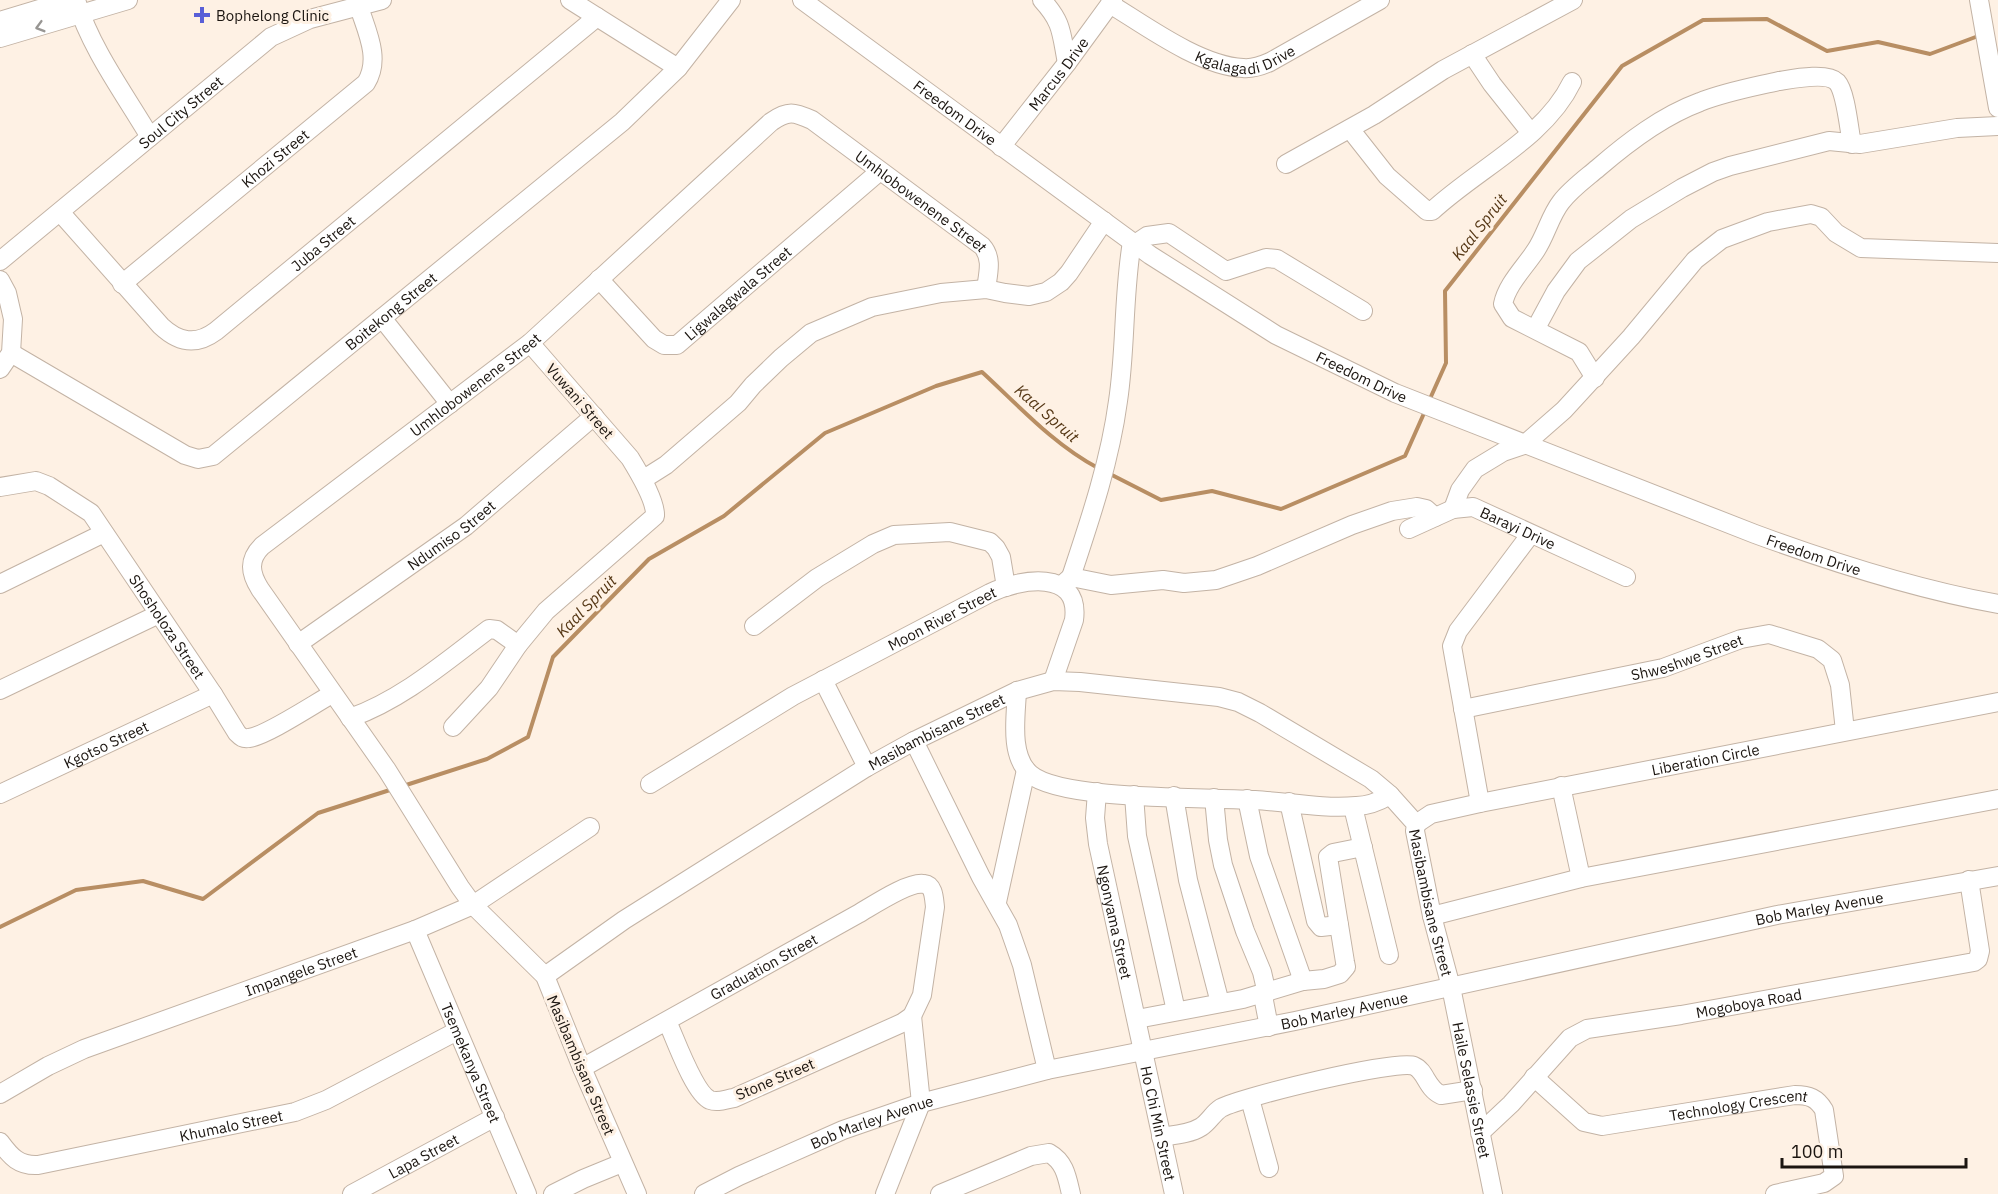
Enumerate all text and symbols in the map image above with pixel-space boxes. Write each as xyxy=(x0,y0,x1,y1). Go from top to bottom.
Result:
marker: Bophelong Clinic xyxy=(193,6,211,24)
place label: Bophelong Clinic xyxy=(216,6,330,25)
one-way arrow xyxy=(36,20,46,32)
street label: Marcus Drive xyxy=(1024,33,1092,114)
street label: Kgalagadi Drive xyxy=(1192,40,1298,78)
street label: Soul City Street xyxy=(134,72,226,152)
street label: Freedom Drive xyxy=(910,75,1001,149)
street label: Khozi Street xyxy=(237,125,312,191)
street label: Umhlobowenene Street xyxy=(852,146,992,255)
water label: Kaal Spruit xyxy=(1447,189,1512,264)
street label: Juba Street xyxy=(287,211,359,275)
street label: Ligwalagwala Street xyxy=(680,242,795,344)
street label: Boitekong Street xyxy=(341,268,440,354)
street label: Umhlobowenene Street xyxy=(406,329,544,440)
street label: Freedom Drive xyxy=(1313,347,1410,406)
street label: Vuwani Street xyxy=(542,359,618,443)
water label: Kaal Spruit xyxy=(1011,380,1084,447)
street label: Ndumiso Street xyxy=(403,496,499,574)
street label: Barayi Drive xyxy=(1477,502,1559,553)
street label: Freedom Drive xyxy=(1764,530,1864,579)
street label: Shosholoza Street xyxy=(125,570,209,682)
water label: Kaal Spruit xyxy=(552,570,621,641)
street label: Moon River Street xyxy=(884,582,999,654)
street label: Shweshwe Street xyxy=(1629,630,1745,684)
street label: Masibambisane Street xyxy=(865,689,1008,774)
street label: Kgotso Street xyxy=(61,716,151,772)
street label: Liberation Circle xyxy=(1650,739,1761,779)
street label: Masibambisane Street xyxy=(1405,827,1457,978)
street label: Ngonyama Street xyxy=(1093,863,1137,981)
street label: Bob Marley Avenue xyxy=(1753,887,1885,929)
street label: Graduation Street xyxy=(707,929,821,1004)
street label: Impangele Street xyxy=(242,942,360,1000)
street label: Mogoboya Road xyxy=(1694,984,1803,1022)
street label: Bob Marley Avenue xyxy=(1279,987,1410,1033)
street label: Masibambisane Street xyxy=(543,992,619,1138)
street label: Tsemekanya Street xyxy=(437,1000,505,1126)
street label: Haile Selassie Street xyxy=(1449,1020,1495,1160)
street label: Stone Street xyxy=(733,1054,817,1104)
street label: Ho Chi Min Street xyxy=(1137,1064,1180,1182)
street label: Technology Crescent xyxy=(1668,1085,1810,1125)
street label: Bob Marley Avenue xyxy=(807,1091,935,1153)
street label: Khumalo Street xyxy=(178,1105,284,1145)
street label: Lapa Street xyxy=(385,1129,462,1182)
scale bar xyxy=(1782,1131,1966,1169)
text: 100 m xyxy=(1791,1140,1843,1163)

